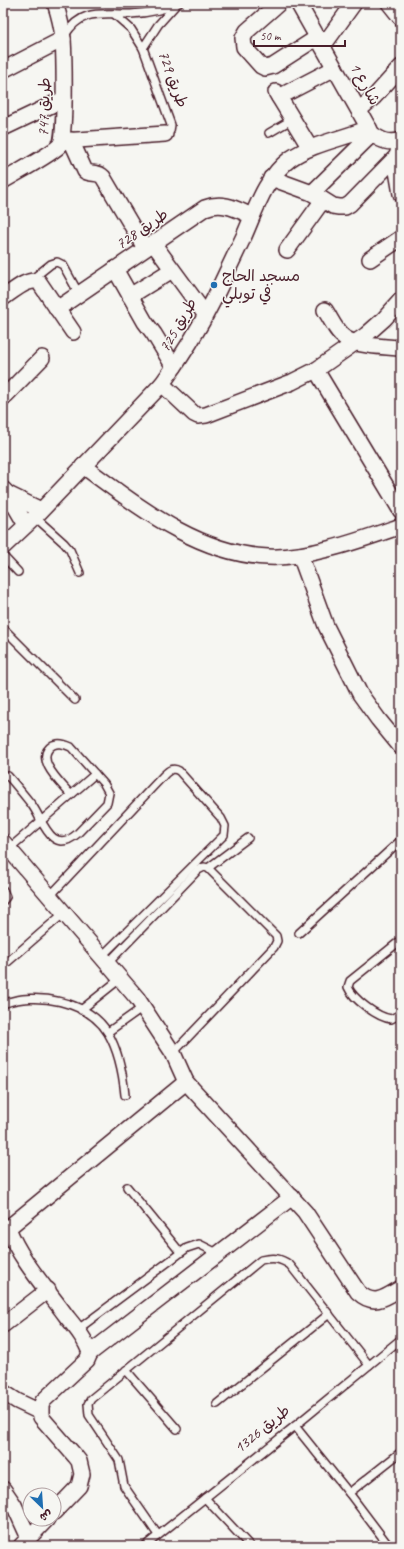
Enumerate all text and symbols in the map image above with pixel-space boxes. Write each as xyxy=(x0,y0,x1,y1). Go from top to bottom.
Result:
scale bar xyxy=(254,22,345,48)
text: 50 m xyxy=(260,28,282,44)
street label: طريق 729 xyxy=(153,48,193,110)
street label: شارع 1 xyxy=(344,59,385,109)
street label: طريق 747 xyxy=(33,77,55,137)
street label: طريق 728 xyxy=(112,204,172,254)
place label: مسجد الحاج في توبلي xyxy=(222,266,300,308)
marker: مسجد الحاج في توبلي xyxy=(209,280,219,290)
street label: طريق 725 xyxy=(155,294,201,356)
street label: طريق 1326 xyxy=(230,1400,294,1458)
north arrow xyxy=(22,1487,62,1527)
text: ش xyxy=(38,1507,55,1525)

